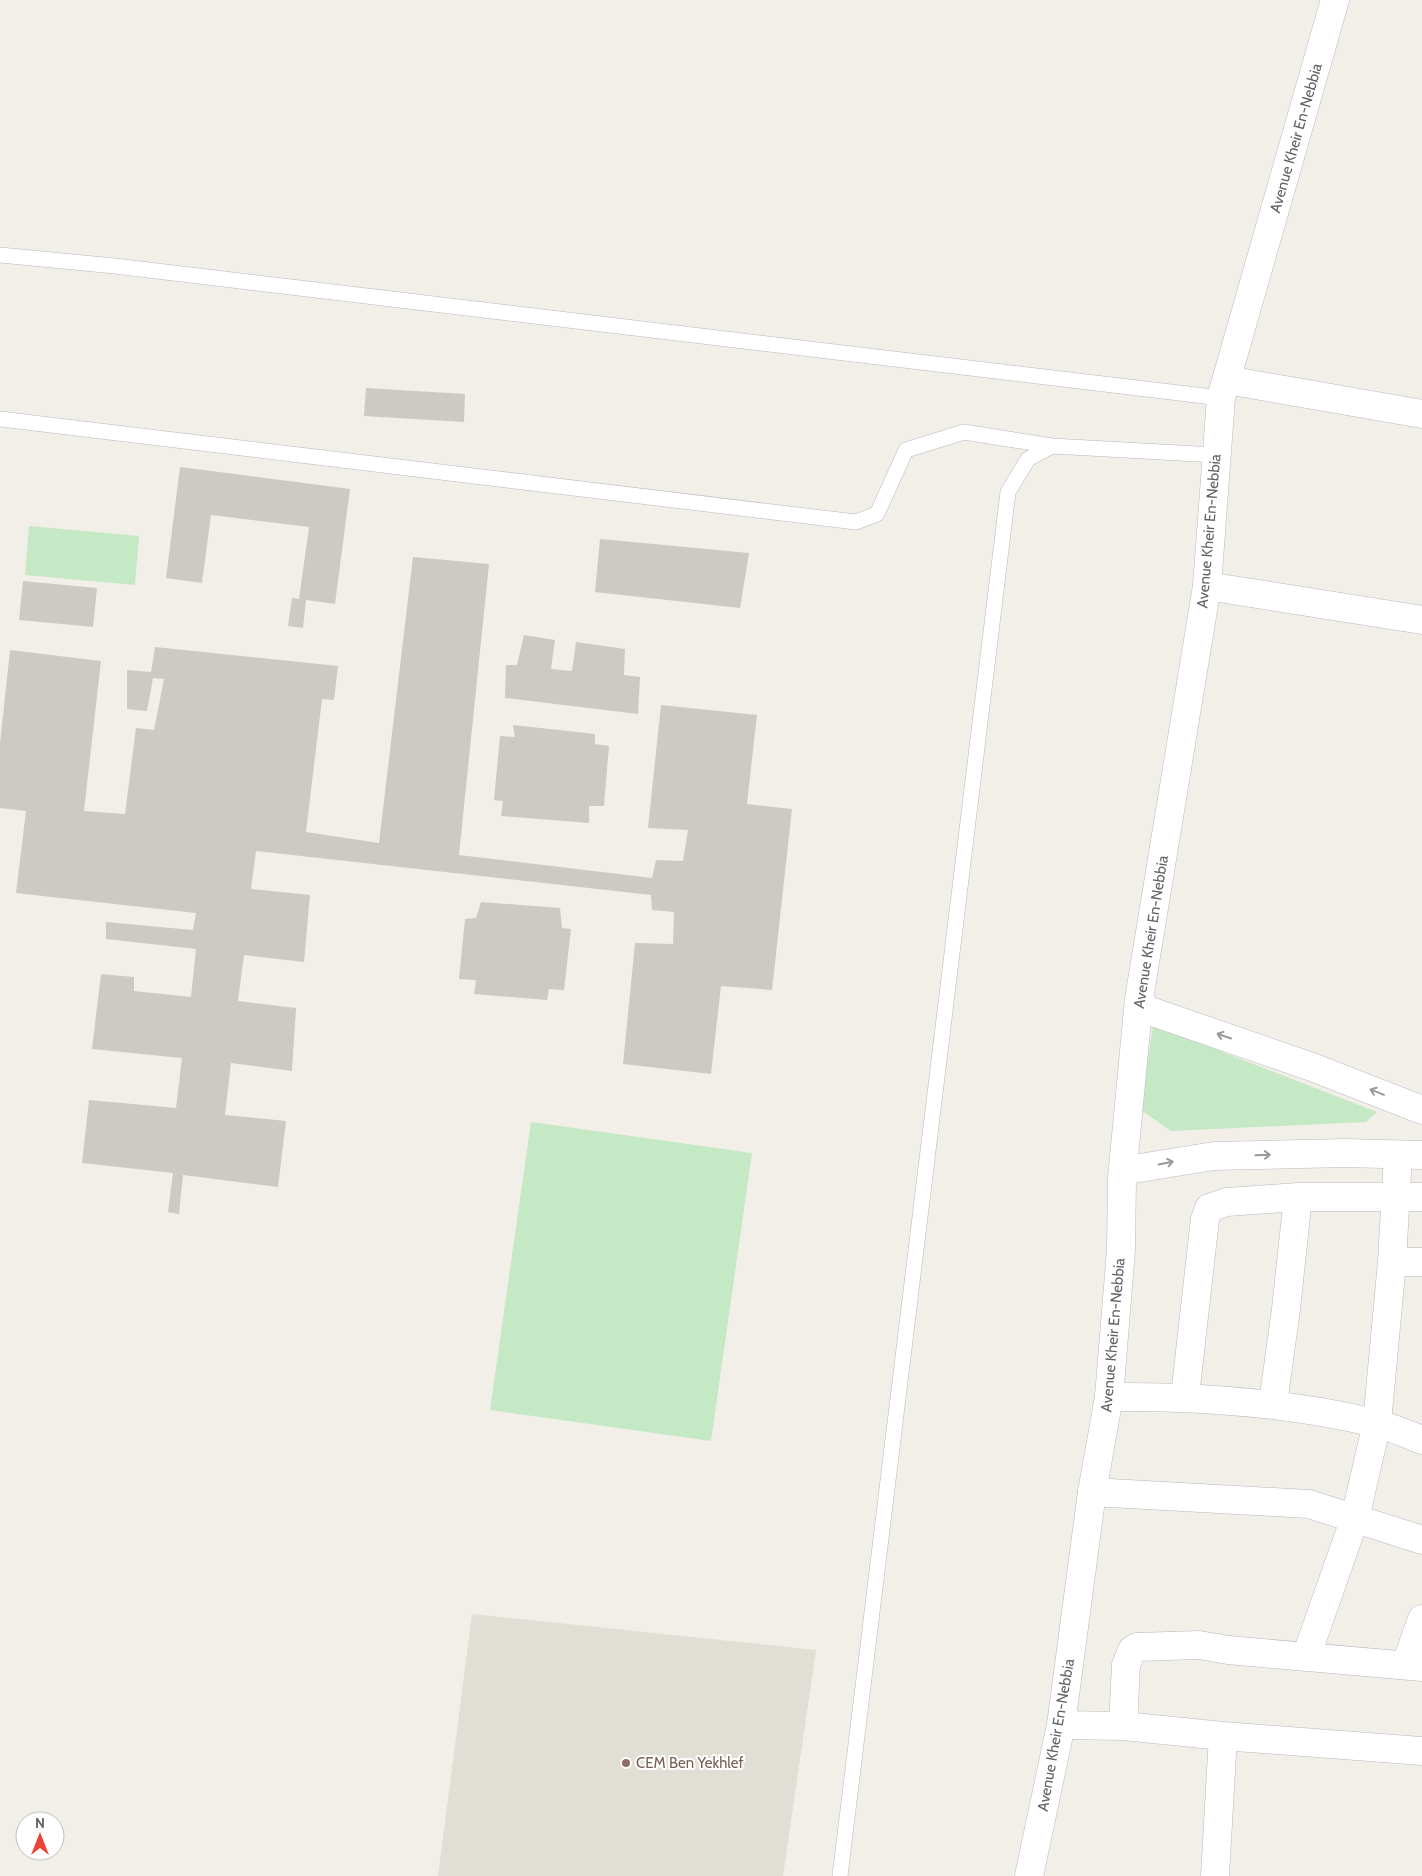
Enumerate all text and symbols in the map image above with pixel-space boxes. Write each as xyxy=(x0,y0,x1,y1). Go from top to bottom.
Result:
street label: Avenue Kheir En-Nebbia xyxy=(1266,60,1326,215)
street label: Avenue Kheir En-Nebbia xyxy=(1193,452,1225,609)
street label: Avenue Kheir En-Nebbia xyxy=(1130,853,1172,1010)
one-way arrow xyxy=(1217,1031,1232,1040)
one-way arrow xyxy=(1370,1087,1385,1096)
one-way arrow xyxy=(1254,1150,1270,1159)
one-way arrow xyxy=(1157,1157,1173,1167)
street label: Avenue Kheir En-Nebbia xyxy=(1097,1256,1129,1413)
street label: Avenue Kheir En-Nebbia xyxy=(1034,1657,1078,1813)
place label: CEM Ben Yekhlef xyxy=(636,1754,743,1772)
marker: CEM Ben Yekhlef xyxy=(620,1757,632,1769)
north arrow xyxy=(15,1811,65,1861)
text: N xyxy=(35,1814,45,1832)

